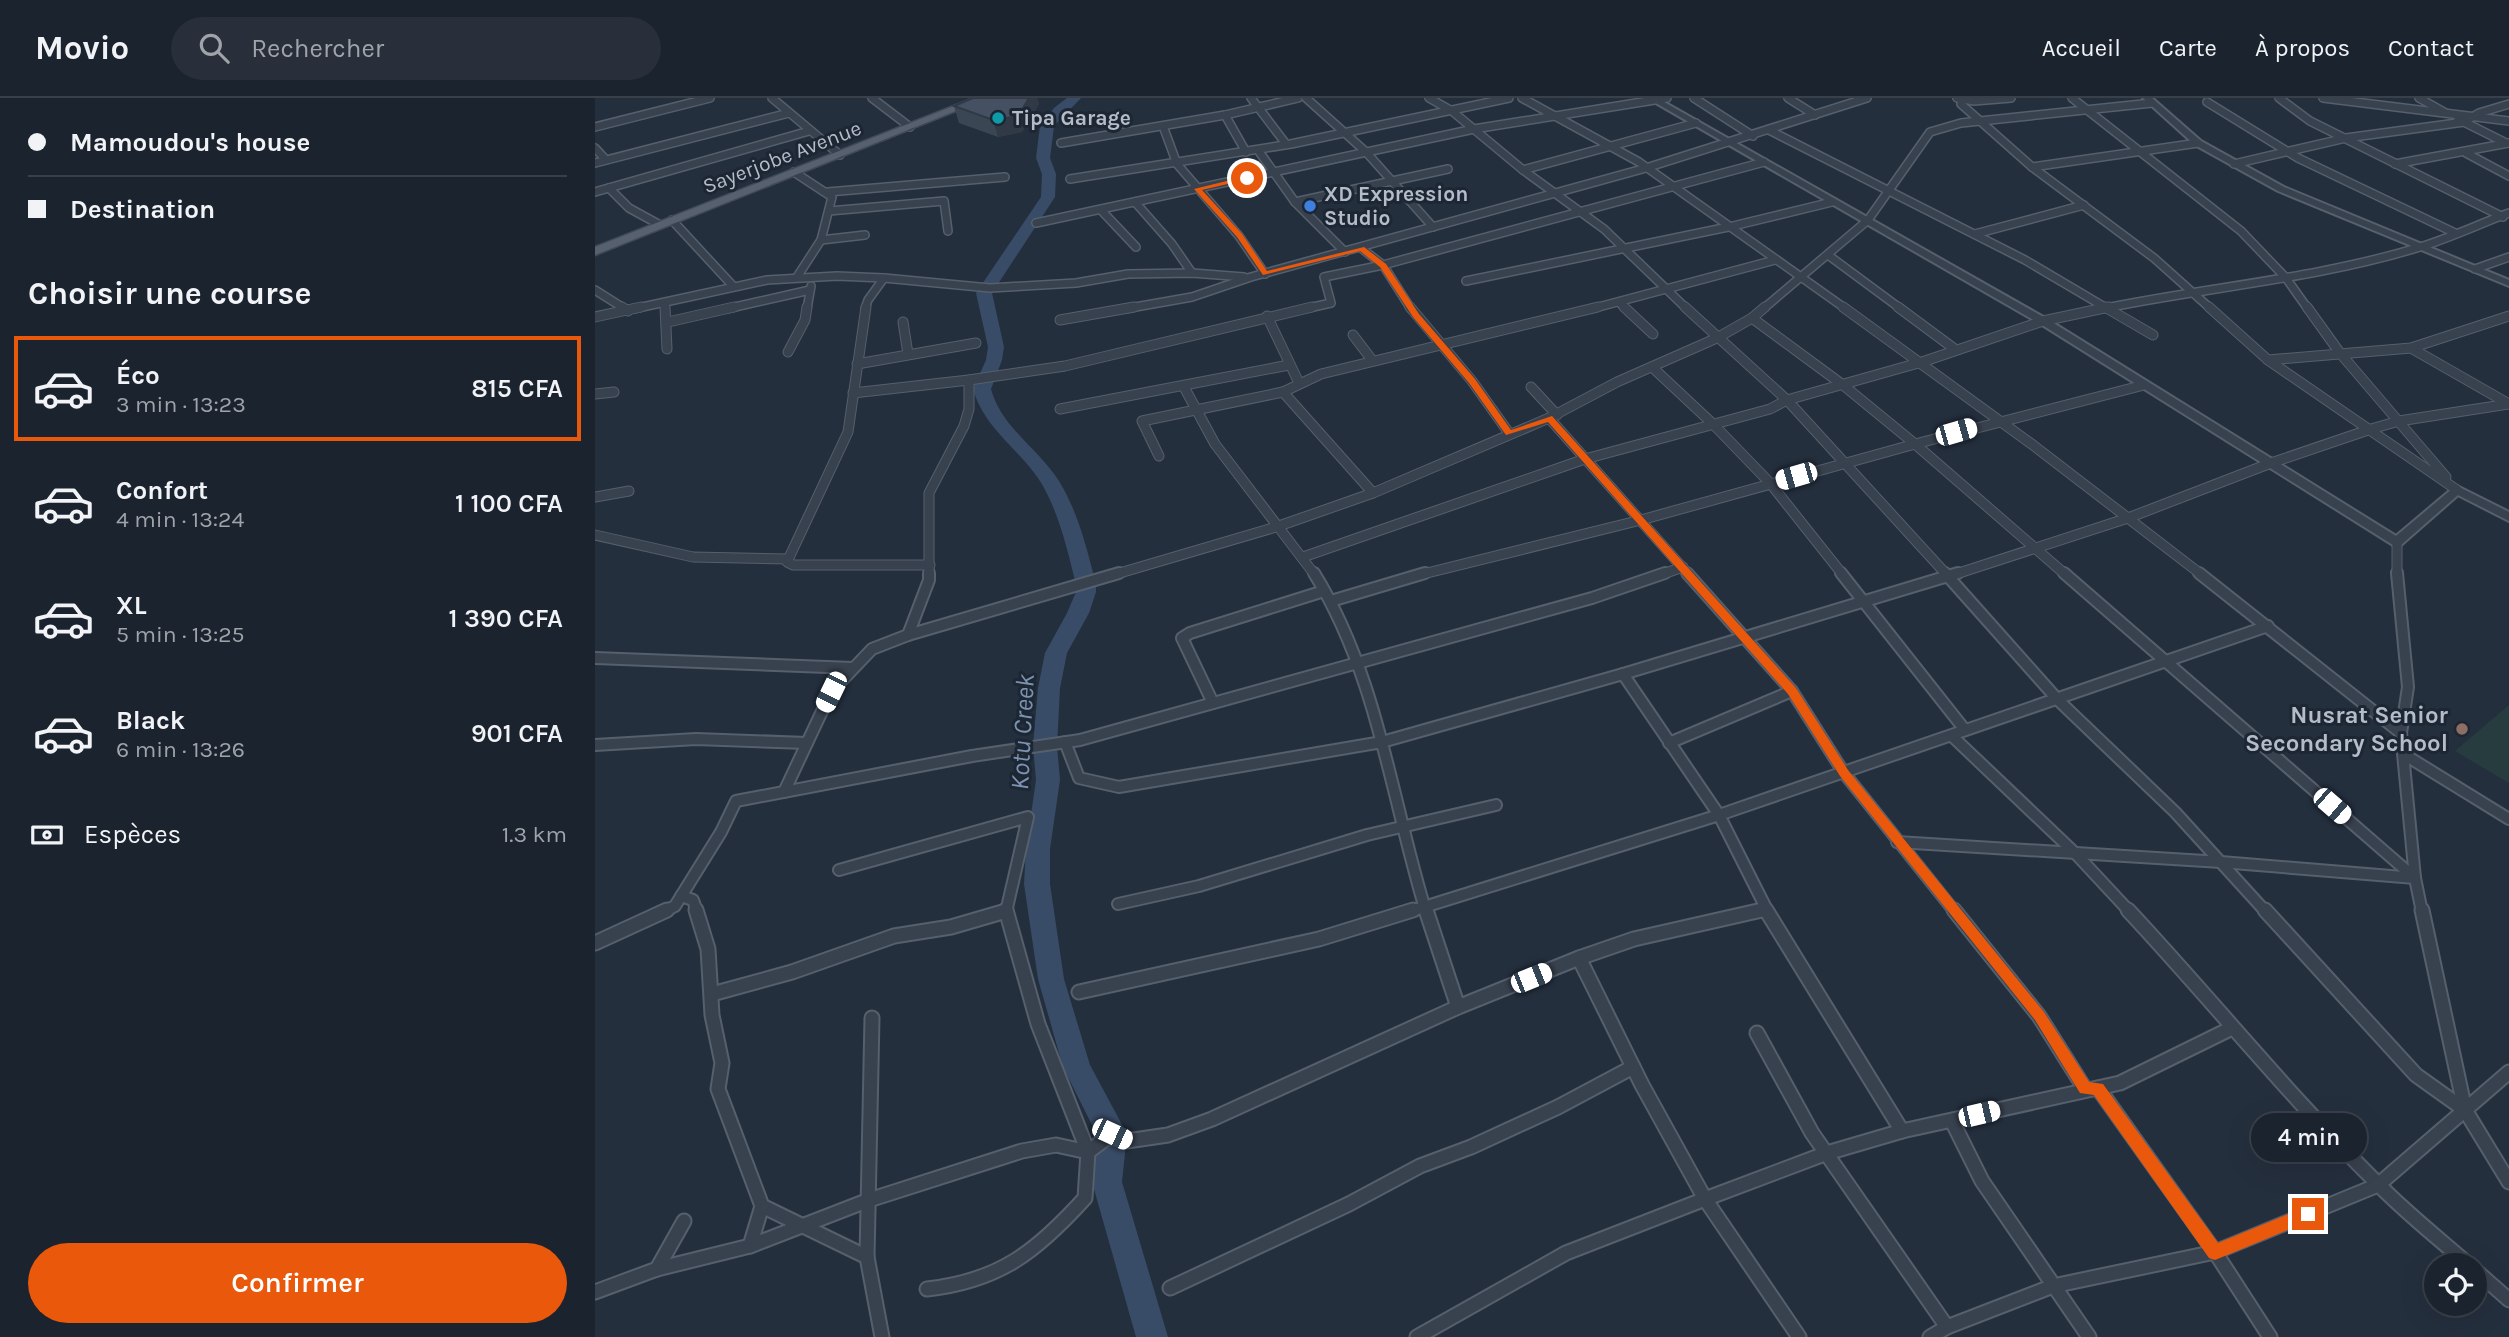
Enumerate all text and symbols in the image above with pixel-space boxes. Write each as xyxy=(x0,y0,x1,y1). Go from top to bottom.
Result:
search box xyxy=(171,17,661,80)
text: Movio xyxy=(35,29,129,67)
icon: search xyxy=(195,29,233,67)
text: Rechercher xyxy=(251,33,384,64)
text: Accueil xyxy=(2042,34,2121,62)
text: Carte xyxy=(2159,34,2217,62)
text: À propos xyxy=(2255,34,2350,62)
text: Contact xyxy=(2388,34,2474,62)
place label: Tipa Garage xyxy=(1012,106,1131,130)
marker: Tipa Garage xyxy=(990,110,1006,126)
street label: Sayerjobe Avenue xyxy=(699,116,865,198)
text: Mamoudou's house xyxy=(70,127,310,158)
route start xyxy=(1231,162,1263,194)
place label: XD Expression Studio xyxy=(1324,182,1468,230)
text: Destination xyxy=(70,194,215,225)
marker: XD Expression Studio xyxy=(1302,198,1318,214)
text: Choisir une course xyxy=(28,275,311,312)
icon: car xyxy=(32,357,95,420)
text: Éco xyxy=(116,360,160,391)
text: 815 CFA xyxy=(471,373,563,404)
text: 3 min · 13:23 xyxy=(116,391,246,418)
car xyxy=(1933,416,1980,448)
car xyxy=(1773,460,1820,492)
icon: car xyxy=(32,472,95,535)
text: Confort xyxy=(116,475,208,506)
text: 1 100 CFA xyxy=(455,488,563,519)
text: 4 min · 13:24 xyxy=(116,506,244,533)
icon: car xyxy=(32,587,95,650)
text: XL xyxy=(116,590,147,621)
text: 1 390 CFA xyxy=(449,603,563,634)
text: 5 min · 13:25 xyxy=(116,621,245,648)
car xyxy=(813,669,850,715)
water label: Kotu Creek xyxy=(1004,672,1041,791)
place label: Nusrat Senior Secondary School xyxy=(2245,701,2449,757)
icon: car xyxy=(32,702,95,765)
text: Black xyxy=(116,705,185,736)
text: 901 CFA xyxy=(471,718,563,749)
marker: Nusrat Senior Secondary School xyxy=(2454,721,2470,737)
text: 6 min · 13:26 xyxy=(116,736,245,763)
car xyxy=(2310,784,2355,828)
icon: cash xyxy=(28,816,66,854)
text: Espèces xyxy=(84,819,181,850)
text: 1.3 km xyxy=(502,821,567,848)
car xyxy=(1508,960,1555,996)
car xyxy=(1957,1099,2002,1129)
callout: 4 min xyxy=(2250,1112,2366,1162)
car xyxy=(1089,1116,1136,1152)
text: 4 min xyxy=(2278,1124,2340,1151)
route end xyxy=(2292,1198,2324,1230)
button: Confirmer xyxy=(28,1243,567,1323)
map controls xyxy=(2424,1253,2487,1316)
button: locate xyxy=(2424,1253,2487,1316)

